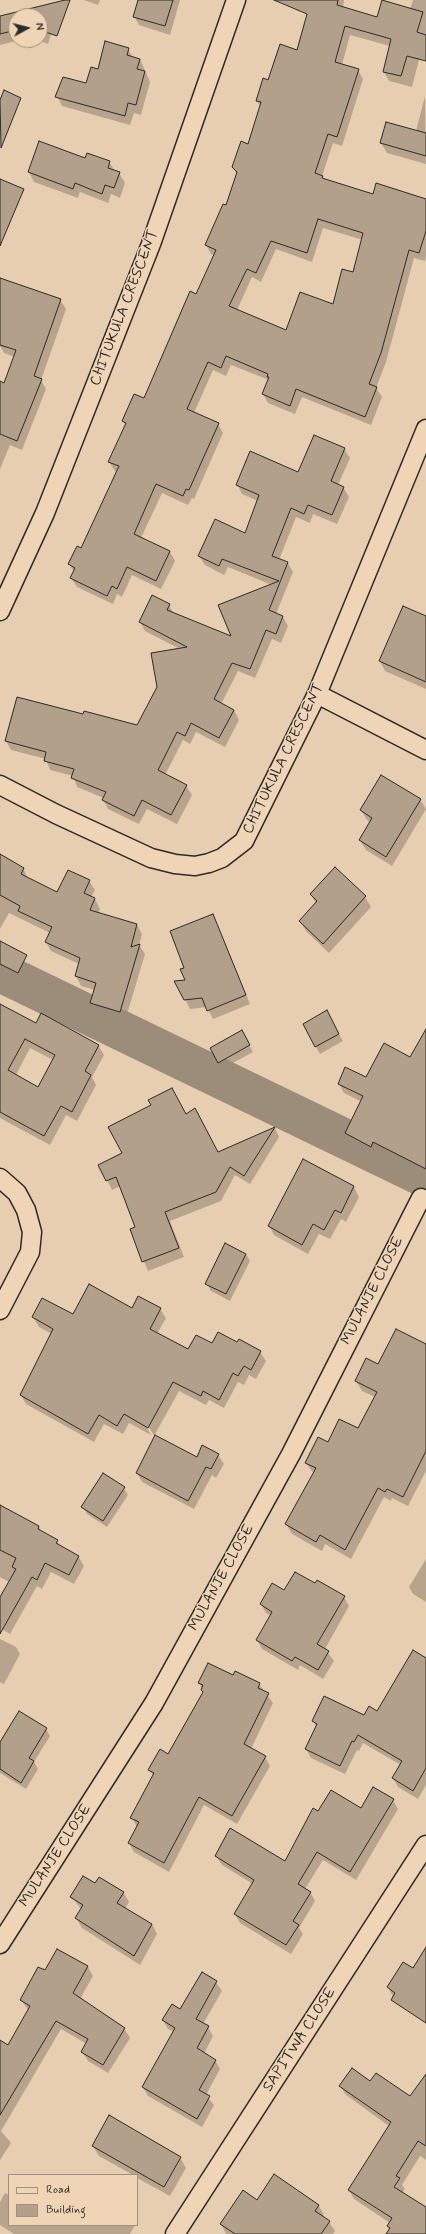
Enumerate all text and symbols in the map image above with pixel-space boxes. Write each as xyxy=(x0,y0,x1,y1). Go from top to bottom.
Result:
north arrow xyxy=(8,8,48,48)
text: N xyxy=(32,22,46,31)
street label: CHITUKULA CRESCENT xyxy=(87,228,163,388)
street label: CHITUKULA CRESCENT xyxy=(240,681,328,837)
street label: MULANJE CLOSE xyxy=(338,1234,408,1348)
street label: MULANJE CLOSE xyxy=(185,1522,259,1634)
street label: MULANJE CLOSE xyxy=(16,1801,96,1911)
street label: SAPITWA CLOSE xyxy=(260,1984,340,2096)
legend xyxy=(8,2174,138,2226)
text: Road xyxy=(46,2182,70,2198)
text: Building xyxy=(46,2202,86,2218)

